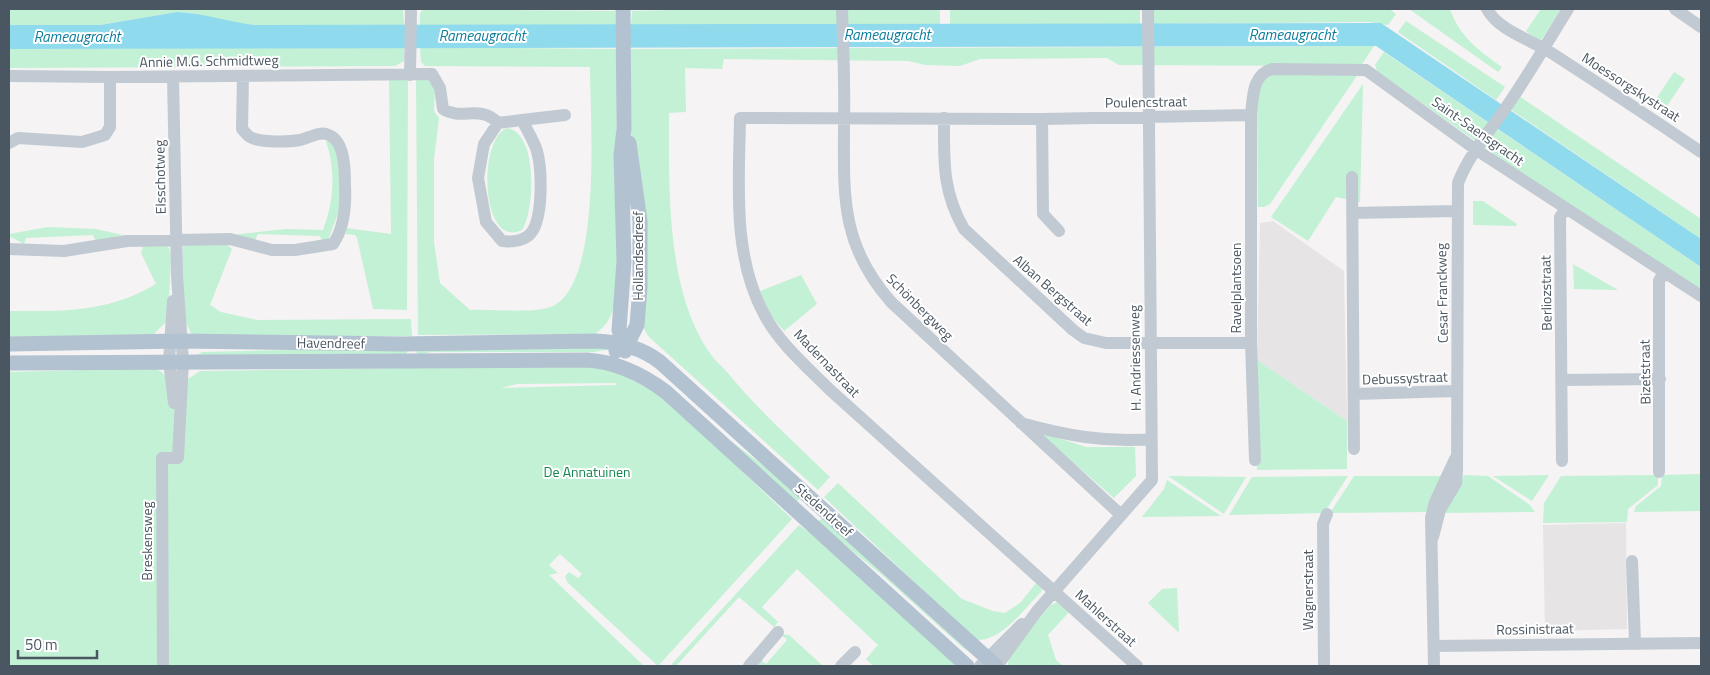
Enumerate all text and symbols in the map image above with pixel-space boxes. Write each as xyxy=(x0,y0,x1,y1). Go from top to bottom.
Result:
water label: Rameaugracht xyxy=(844,23,933,46)
water label: Rameaugracht xyxy=(1249,23,1338,46)
water label: Rameaugracht xyxy=(439,24,528,47)
water label: Rameaugracht xyxy=(34,25,123,48)
street label: Moessorgskystraat xyxy=(1578,47,1685,126)
street label: Annie M.G. Schmidtweg xyxy=(139,49,279,72)
street label: Poulencstraat xyxy=(1105,90,1187,113)
street label: Saint-Saensgracht xyxy=(1428,91,1529,170)
street label: Elsschotweg xyxy=(148,139,171,215)
street label: Hollandsedreef xyxy=(627,211,648,301)
street label: Ravelplantsoen xyxy=(1225,243,1246,334)
street label: Cesar Franckweg xyxy=(1430,243,1453,343)
street label: Alban Bergstraat xyxy=(1009,249,1098,330)
street label: Berliozstraat xyxy=(1534,255,1557,331)
street label: Schönbergweg xyxy=(882,268,959,345)
street label: H. Andriessenweg xyxy=(1123,305,1146,411)
street label: Madernastraat xyxy=(789,324,865,402)
street label: Havendreef xyxy=(297,331,366,354)
street label: Bizetstraat xyxy=(1633,339,1656,405)
street label: Debussystraat xyxy=(1362,366,1448,389)
park label: De Annatuinen xyxy=(543,461,631,482)
street label: Stedendreef xyxy=(790,478,859,542)
street label: Breskensweg xyxy=(136,501,157,581)
street label: Wagnerstraat xyxy=(1297,549,1318,631)
street label: Mahlerstraat xyxy=(1071,584,1142,651)
street label: Rossinistraat xyxy=(1496,617,1574,640)
scale bar xyxy=(18,628,96,660)
text: 50 m xyxy=(25,633,58,656)

